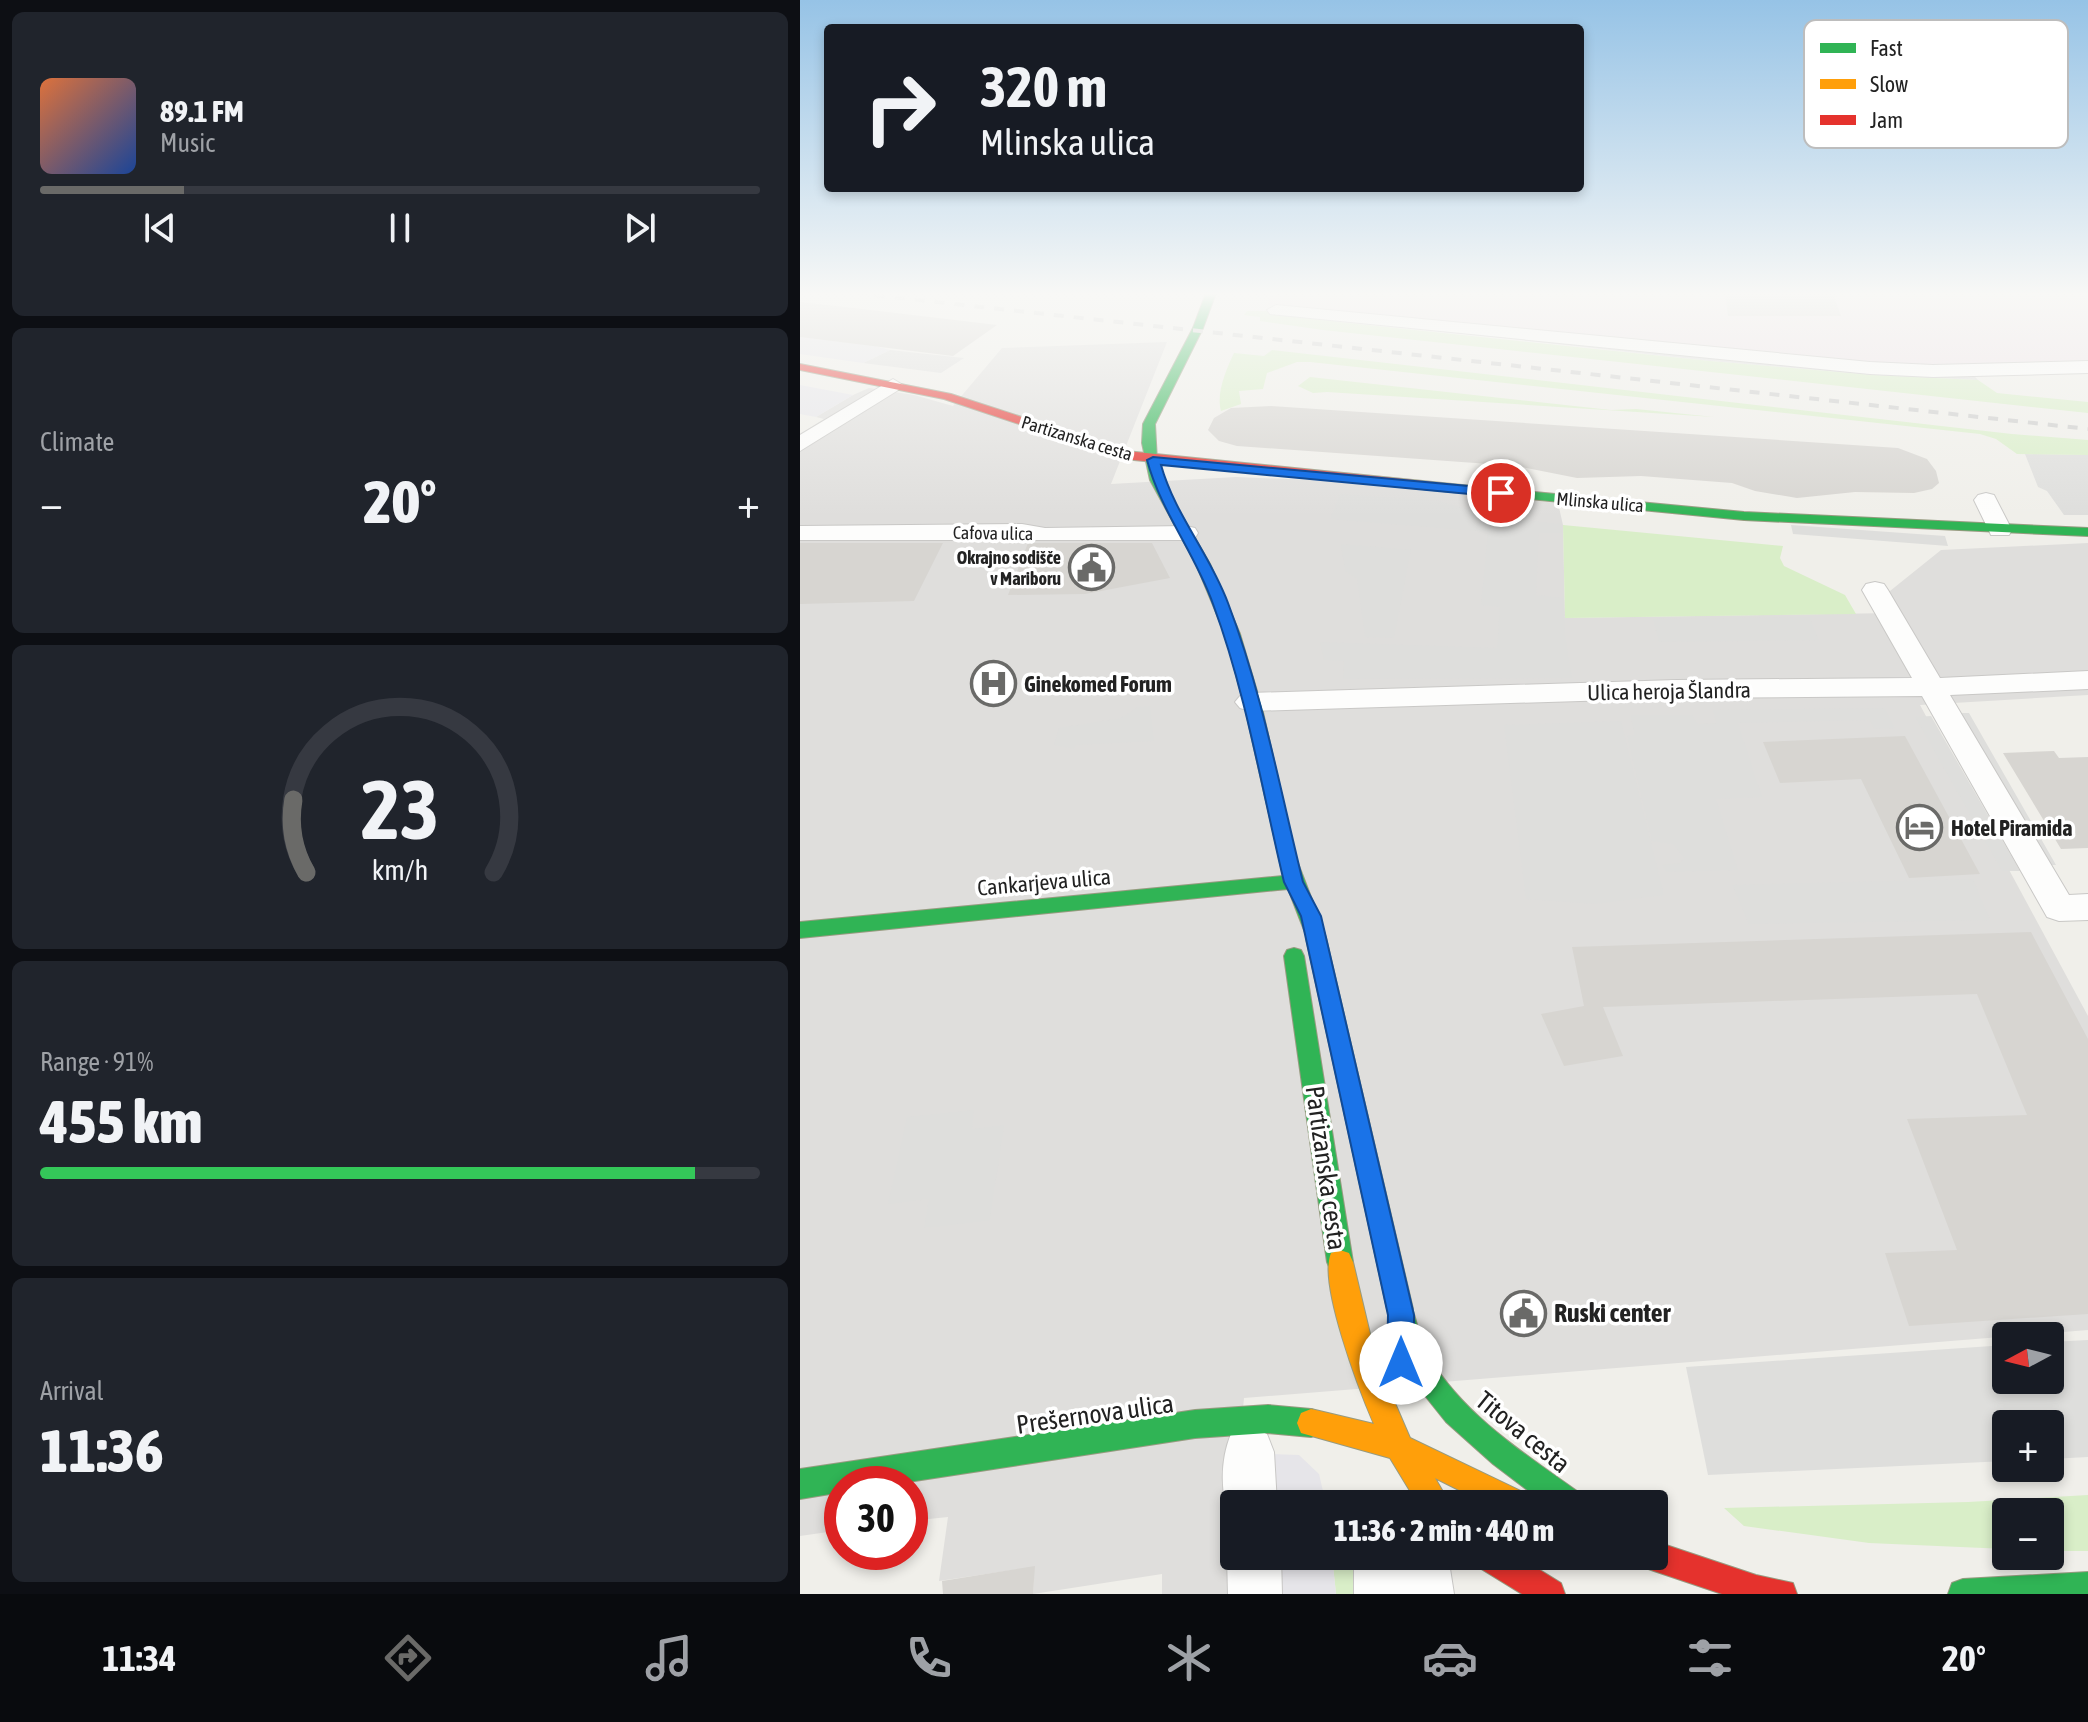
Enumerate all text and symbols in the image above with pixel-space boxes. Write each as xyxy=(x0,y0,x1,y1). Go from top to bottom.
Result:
legend xyxy=(1804,20,2068,148)
text: Fast xyxy=(1870,35,1903,61)
text: 320 m xyxy=(980,55,1107,119)
icon: right xyxy=(848,56,952,160)
text: Slow xyxy=(1870,71,1908,97)
text: 89.1 FM xyxy=(160,94,244,128)
text: Jam xyxy=(1870,107,1903,133)
text: Mlinska ulica xyxy=(980,121,1155,163)
text: Music xyxy=(160,128,215,158)
icon: previous xyxy=(138,206,182,250)
icon: pause xyxy=(378,206,422,250)
icon: next xyxy=(618,206,662,250)
street label: Partizanska cesta xyxy=(1019,411,1135,465)
text: Climate xyxy=(40,427,114,457)
pin xyxy=(1467,459,1535,527)
text: 20° xyxy=(364,467,436,536)
icon: arrive xyxy=(1479,471,1523,515)
text: − xyxy=(40,477,63,527)
text: + xyxy=(737,477,760,527)
street label: Mlinska ulica xyxy=(1556,488,1644,516)
street label: Cafova ulica xyxy=(953,522,1033,544)
public building icon: Okrajno sodišče v Mariboru xyxy=(1068,543,1116,591)
place label: Okrajno sodišče v Mariboru xyxy=(957,547,1061,589)
hospital icon: Ginekomed Forum xyxy=(969,660,1017,708)
place label: Ginekomed Forum xyxy=(1024,671,1172,697)
street label: Ulica heroja Šlandra xyxy=(1587,677,1751,705)
text: 23 xyxy=(361,761,439,857)
hotel icon: Hotel Piramida xyxy=(1896,804,1944,852)
place label: Hotel Piramida xyxy=(1951,815,2073,841)
text: km/h xyxy=(372,853,428,886)
street label: Cankarjeva ulica xyxy=(976,863,1112,901)
text: Range · 91% xyxy=(40,1047,153,1077)
street label: Partizanska cesta xyxy=(1300,1084,1352,1252)
text: 455 km xyxy=(40,1087,202,1156)
public building icon: Ruski center xyxy=(1499,1289,1547,1337)
place label: Ruski center xyxy=(1554,1298,1672,1328)
position arrow xyxy=(1359,1321,1443,1405)
north arrow xyxy=(1992,1322,2064,1394)
map controls xyxy=(1992,1322,2064,1570)
text: Arrival xyxy=(40,1376,104,1406)
street label: Titova cesta xyxy=(1470,1385,1576,1479)
street label: Prešernova ulica xyxy=(1014,1388,1176,1440)
button: + xyxy=(1992,1410,2064,1482)
text: 11:36 xyxy=(40,1416,163,1485)
speed limit sign: 30 xyxy=(824,1466,928,1570)
button: − xyxy=(1992,1498,2064,1570)
text: 11:36 · 2 min · 440 m xyxy=(1334,1513,1554,1547)
icon: directions xyxy=(380,1630,436,1686)
icon: music xyxy=(641,1630,697,1686)
icon: phone xyxy=(901,1630,957,1686)
icon: climate xyxy=(1161,1630,1217,1686)
icon: car xyxy=(1422,1630,1478,1686)
icon: filters xyxy=(1682,1630,1738,1686)
text: 11:34 xyxy=(102,1637,176,1679)
text: 20° xyxy=(1942,1637,1986,1679)

